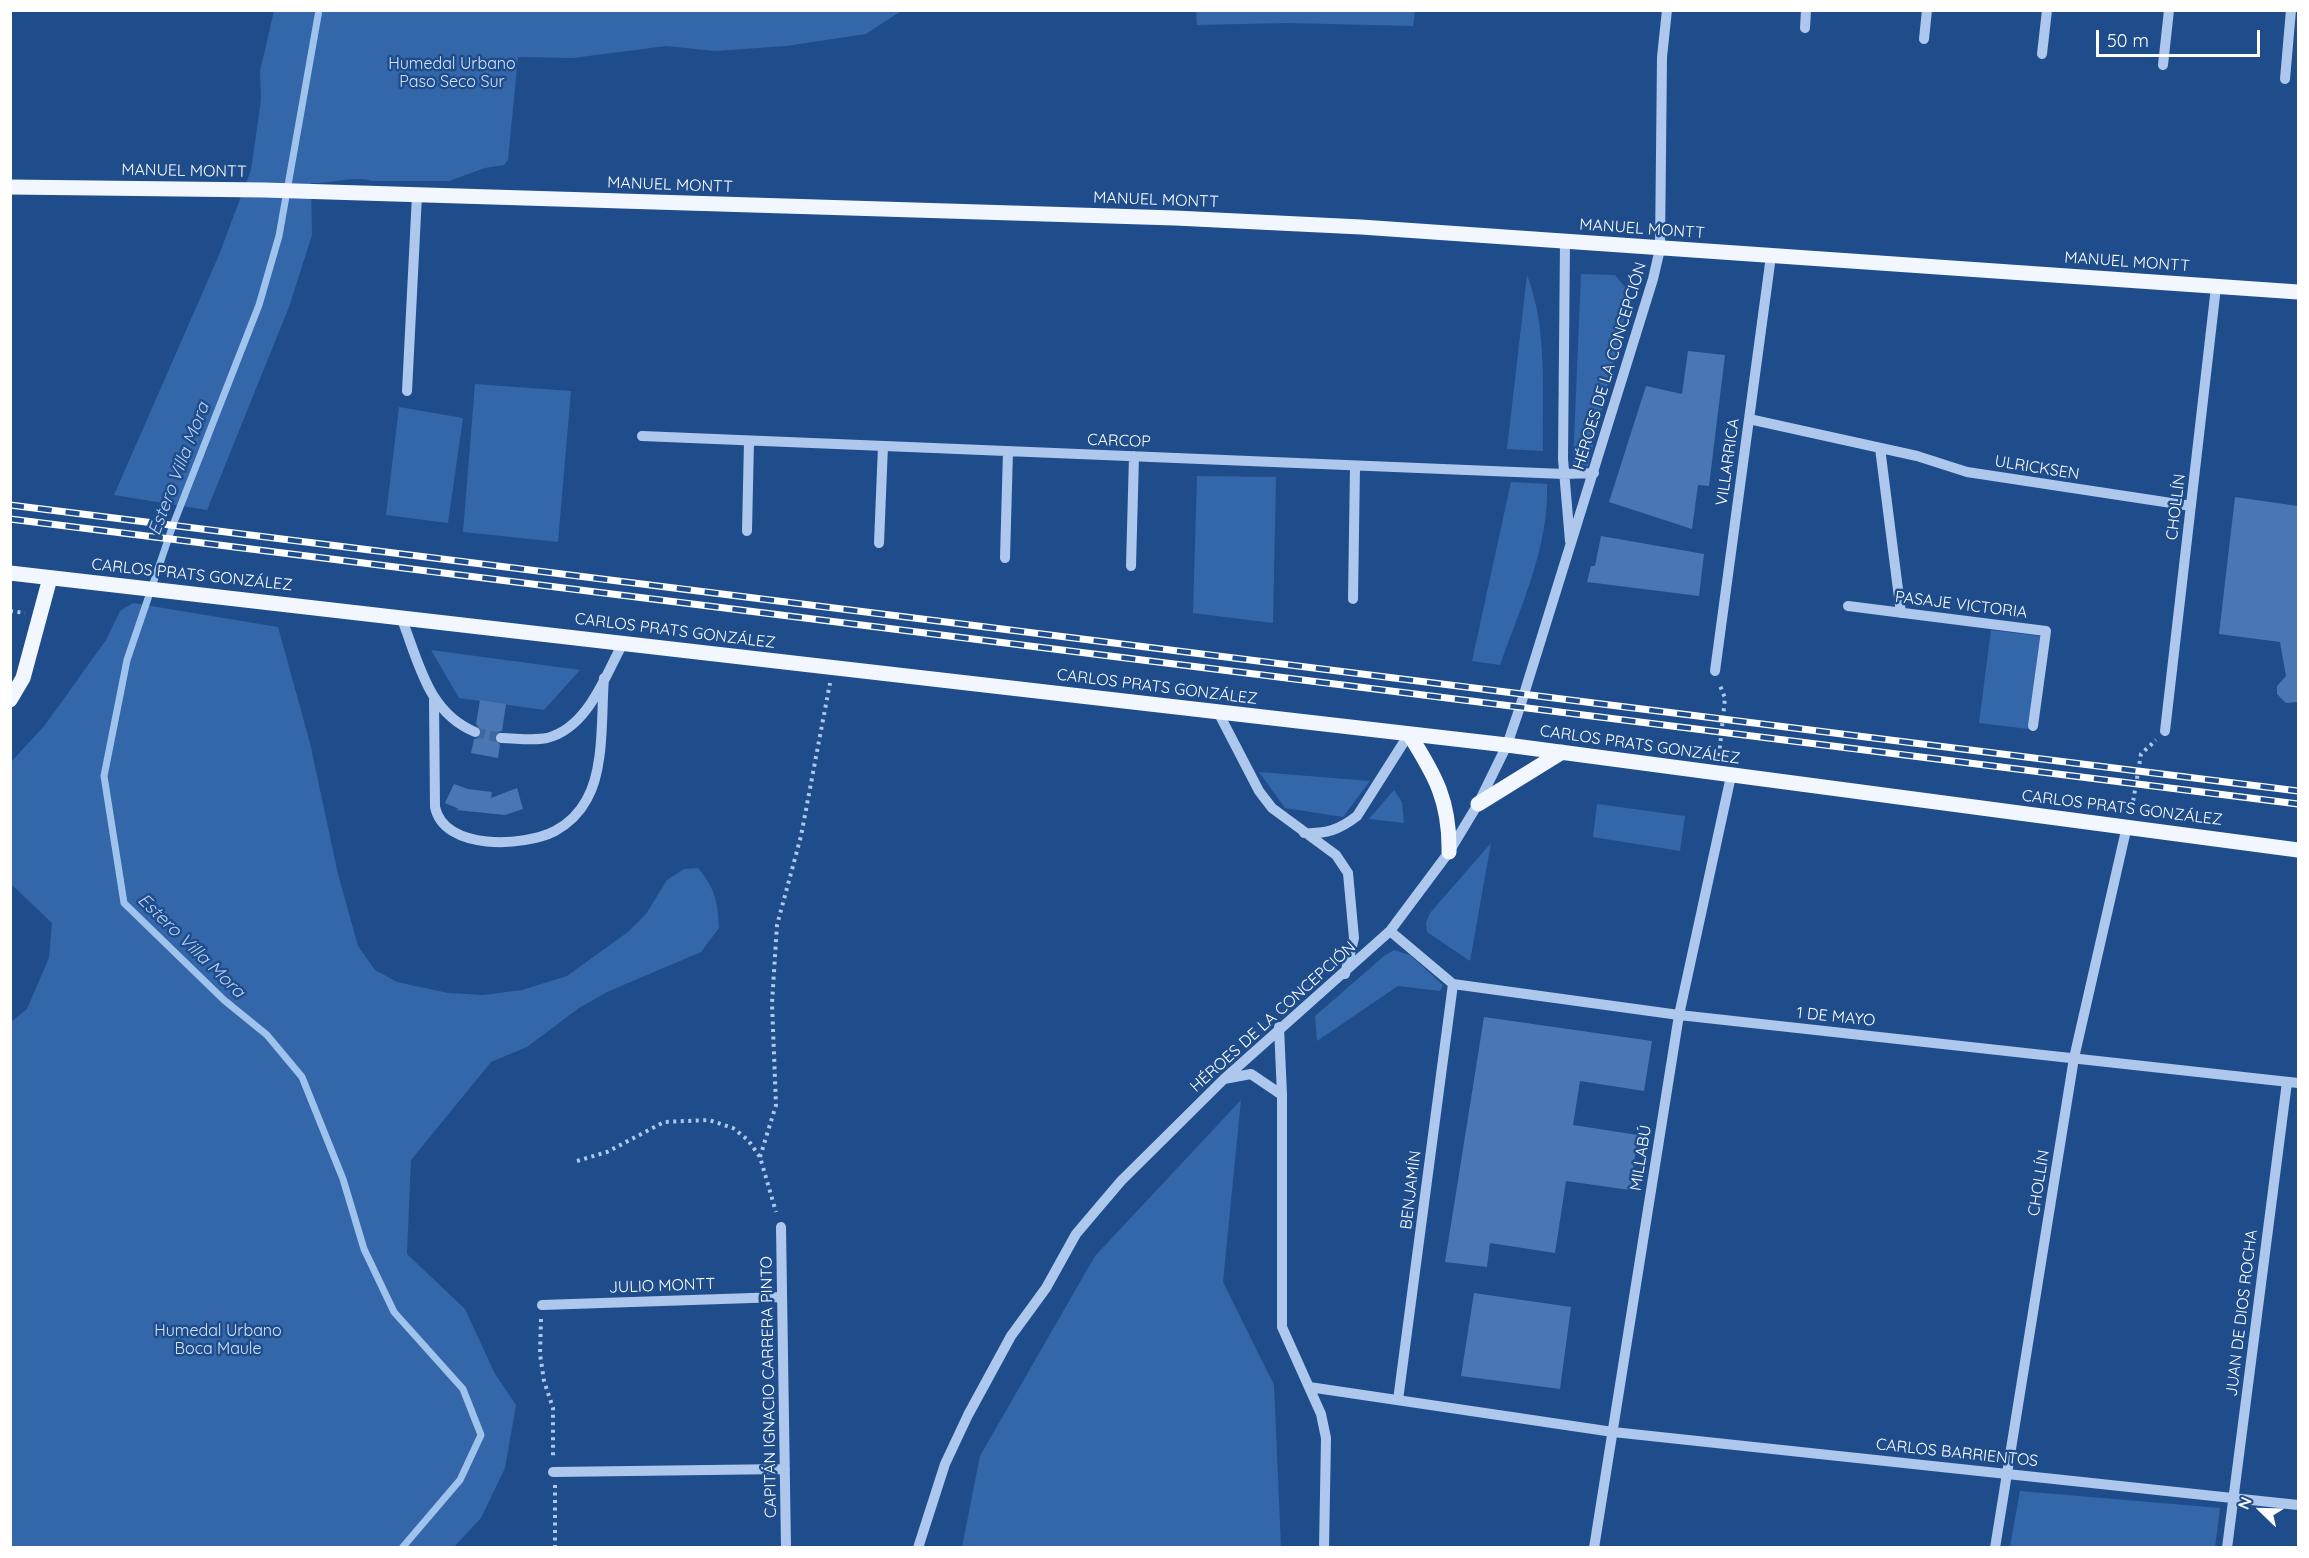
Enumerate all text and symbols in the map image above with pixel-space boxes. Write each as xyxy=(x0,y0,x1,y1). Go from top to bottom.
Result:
scale bar xyxy=(2099,18,2262,56)
text: 50 m xyxy=(2107,29,2149,52)
park label: Humedal Urbano Paso Seco Sur xyxy=(388,54,516,92)
street label: MANUEL MONTT xyxy=(121,160,247,182)
street label: MANUEL MONTT xyxy=(607,173,733,197)
street label: MANUEL MONTT xyxy=(1093,188,1219,212)
street label: MANUEL MONTT xyxy=(1579,215,1705,243)
street label: MANUEL MONTT xyxy=(2064,248,2190,276)
street label: HÉROES DE LA CONCEPCIÓN xyxy=(1569,260,1651,472)
water label: Estero Villa Mora xyxy=(144,400,214,538)
street label: VILLARRICA xyxy=(1712,417,1744,507)
street label: CARCOP xyxy=(1087,430,1151,452)
street label: ULRICKSEN xyxy=(1993,452,2081,484)
street label: CHOLLÍN xyxy=(2162,473,2190,541)
street label: CARLOS PRATS GONZÁLEZ xyxy=(91,555,293,595)
street label: PASAJE VICTORIA xyxy=(1894,587,2028,623)
street label: CARLOS PRATS GONZÁLEZ xyxy=(574,609,776,653)
street label: CARLOS PRATS GONZÁLEZ xyxy=(1056,665,1258,709)
street label: CARLOS PRATS GONZÁLEZ xyxy=(1539,721,1741,769)
street label: CARLOS PRATS GONZÁLEZ xyxy=(2021,786,2223,830)
water label: Estero Villa Mora xyxy=(133,889,249,1003)
street label: HÉROES DE LA CONCEPCIÓN xyxy=(1186,938,1360,1096)
street label: 1 DE MAYO xyxy=(1796,1003,1876,1031)
street label: MILLABÚ xyxy=(1626,1124,1656,1192)
street label: CHOLLÍN xyxy=(2024,1148,2054,1218)
street label: BENJAMÍN xyxy=(1397,1149,1425,1231)
street label: JUAN DE DIOS ROCHA xyxy=(2222,1228,2262,1398)
street label: CAPITÁN IGNACIO CARRERA PINTO xyxy=(757,1256,781,1518)
street label: JULIO MONTT xyxy=(608,1275,716,1297)
park label: Humedal Urbano Boca Maule xyxy=(154,1321,282,1359)
street label: CARLOS BARRIENTOS xyxy=(1875,1435,2039,1471)
north arrow xyxy=(2231,1480,2291,1540)
text: N xyxy=(2233,1494,2256,1512)

